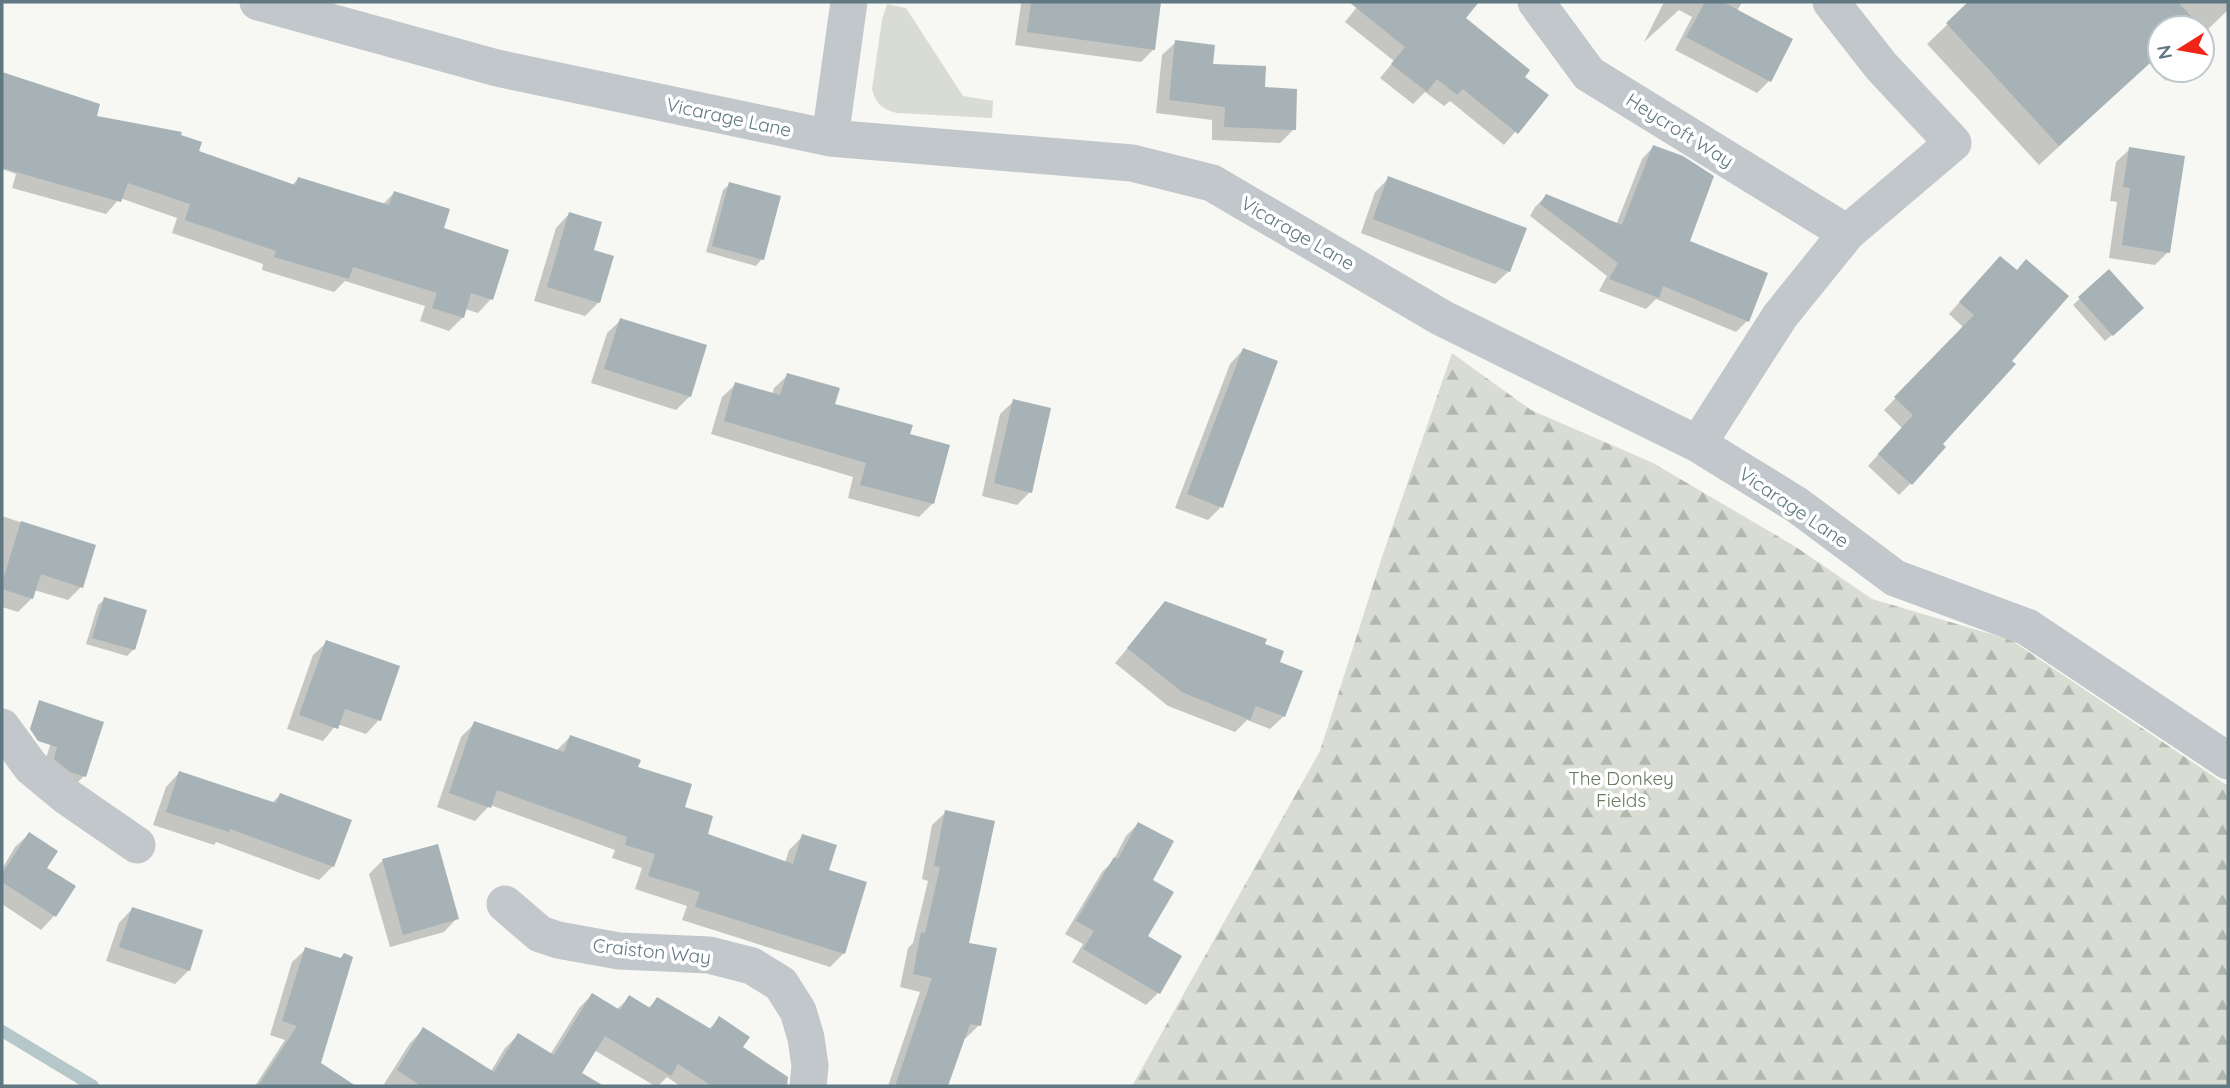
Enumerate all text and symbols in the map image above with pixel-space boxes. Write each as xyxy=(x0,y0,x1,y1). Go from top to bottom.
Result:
north arrow xyxy=(2146,14,2216,84)
text: N xyxy=(2151,43,2177,61)
street label: Heycroft Way xyxy=(1622,87,1738,173)
street label: Vicarage Lane xyxy=(664,92,794,142)
street label: Vicarage Lane xyxy=(1237,191,1359,275)
street label: Vicarage Lane xyxy=(1734,461,1854,553)
park label: The Donkey Fields xyxy=(1568,766,1674,812)
street label: Craiston Way xyxy=(592,933,712,969)

